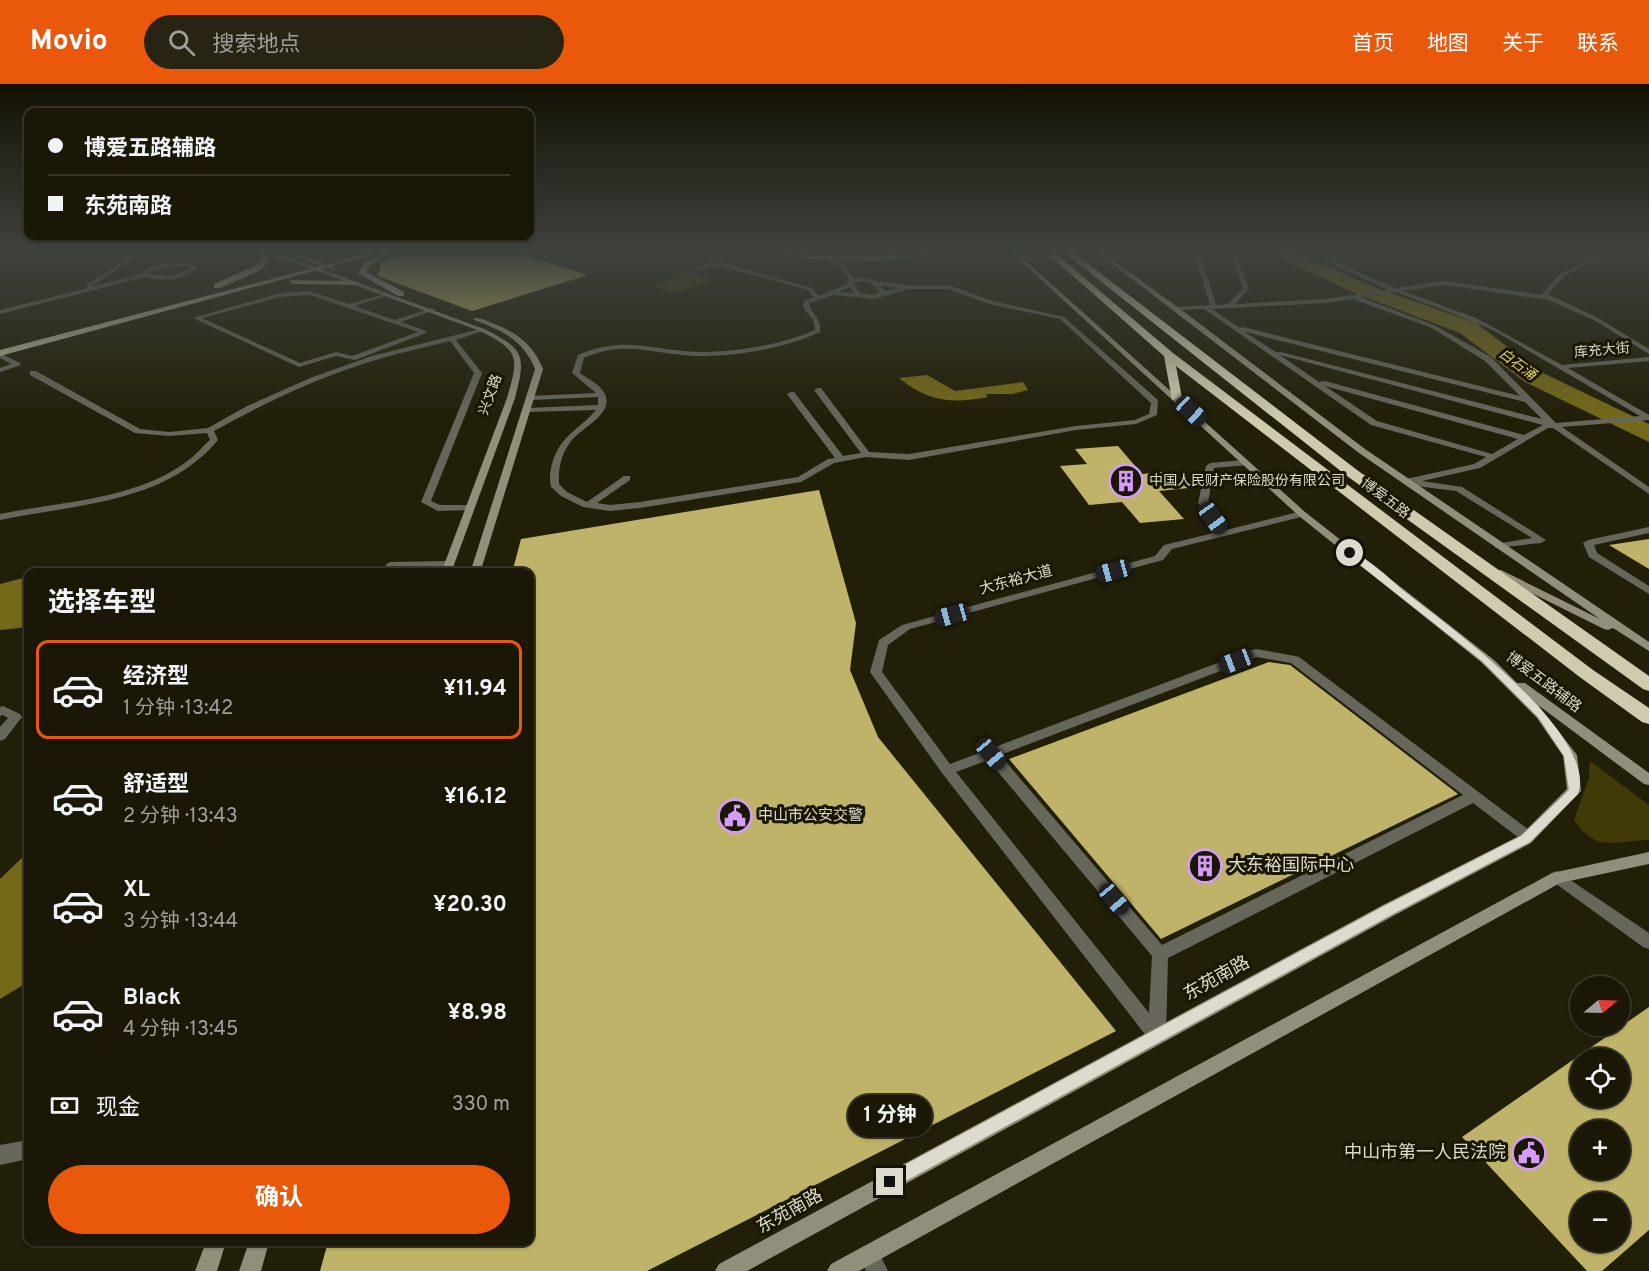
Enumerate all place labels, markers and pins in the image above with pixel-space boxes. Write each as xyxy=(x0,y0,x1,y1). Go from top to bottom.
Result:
building icon: 中国人民财产保险股份有限公司 xyxy=(1108,463,1144,499)
place label: 中国人民财产保险股份有限公司 xyxy=(1149,473,1345,490)
public building icon: 中山市公安交警 xyxy=(717,798,753,834)
place label: 中山市公安交警 xyxy=(758,807,863,826)
building icon: 大东裕国际中心 xyxy=(1187,848,1223,884)
place label: 大东裕国际中心 xyxy=(1228,855,1354,878)
public building icon: 中山市第一人民法院 xyxy=(1511,1135,1547,1171)
place label: 中山市第一人民法院 xyxy=(1344,1142,1506,1165)

